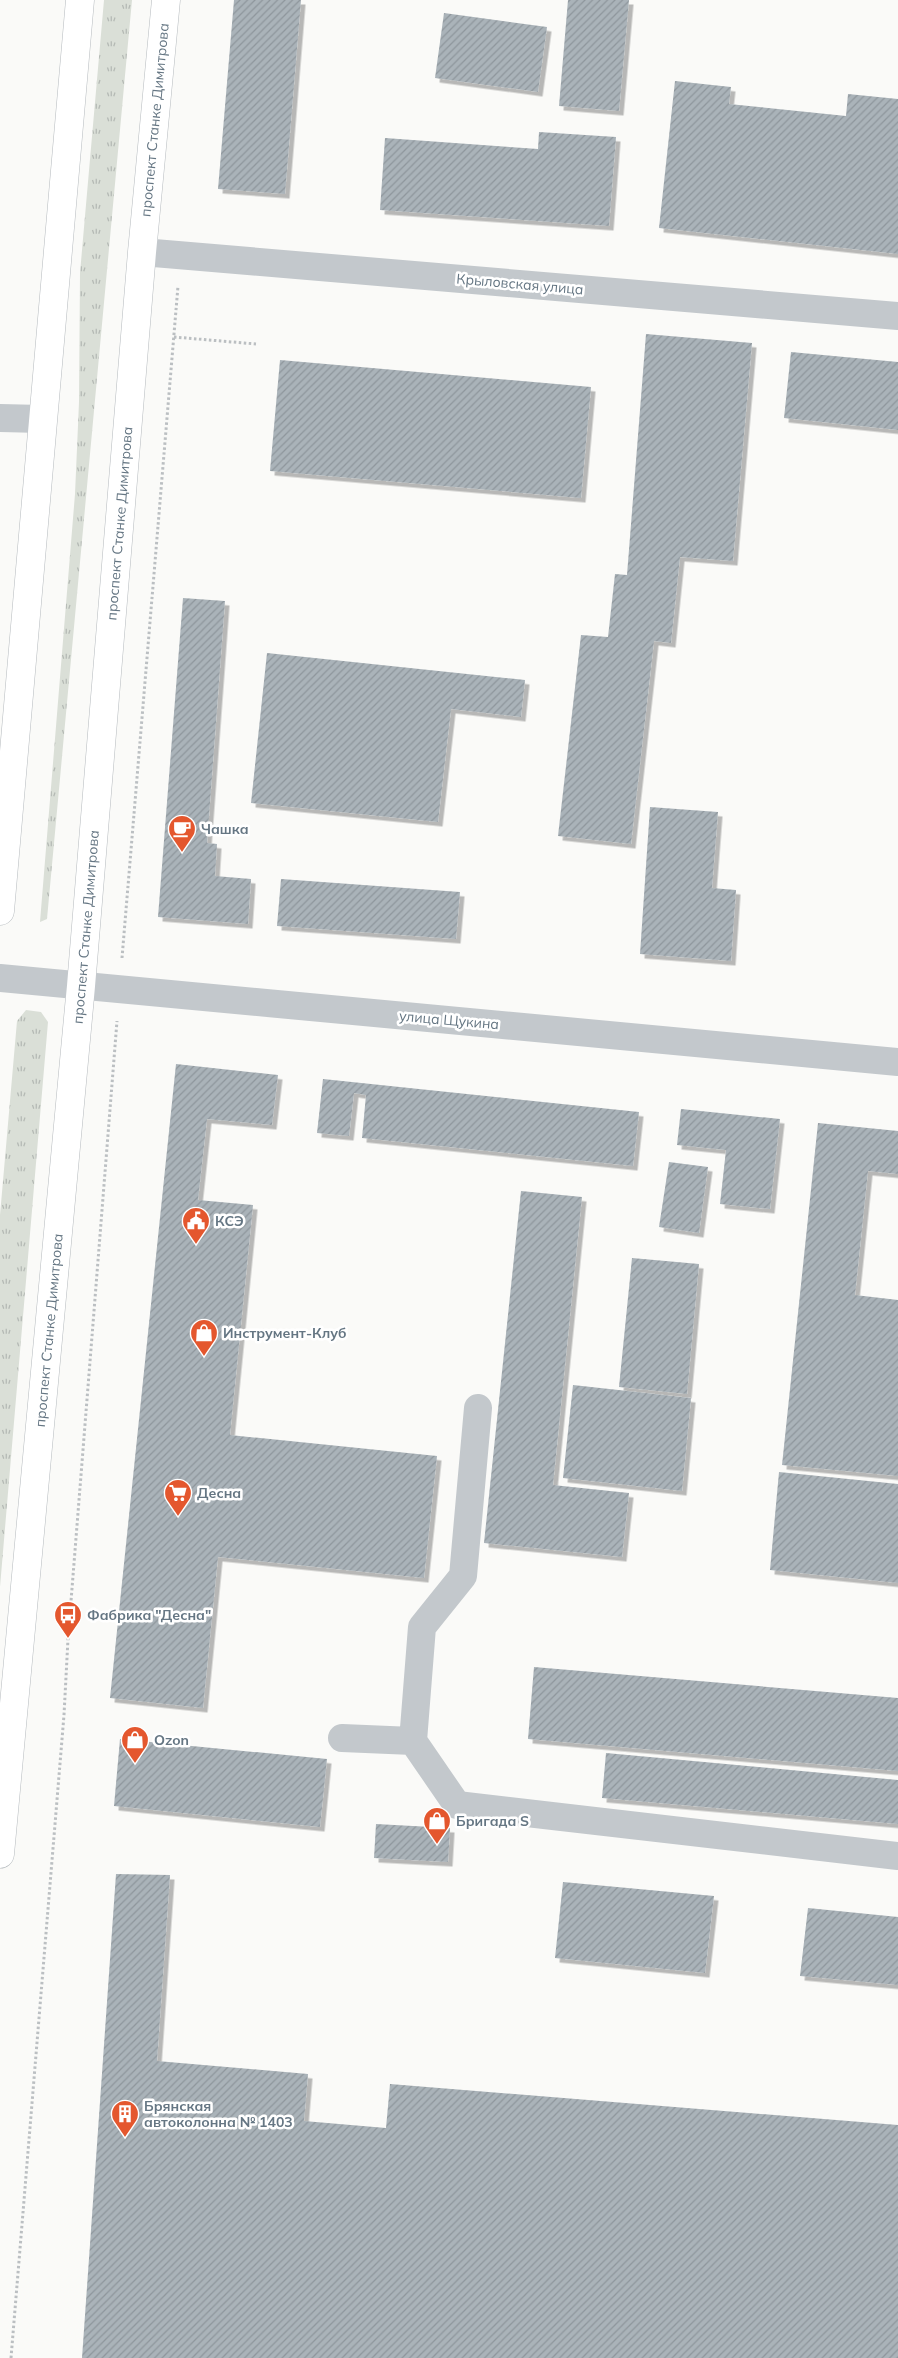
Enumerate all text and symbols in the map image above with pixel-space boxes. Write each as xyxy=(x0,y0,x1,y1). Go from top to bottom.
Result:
street label: проспект Станке Димитрова xyxy=(136,22,173,218)
street label: Крыловская улица xyxy=(456,269,584,299)
street label: проспект Станке Димитрова xyxy=(102,426,136,621)
cafe icon: Чашка xyxy=(167,814,197,853)
place label: Чашка xyxy=(201,820,249,838)
street label: проспект Станке Димитрова xyxy=(69,829,103,1025)
street label: улица Щукина xyxy=(398,1007,500,1033)
public building icon: КСЭ xyxy=(181,1206,211,1245)
place label: КСЭ xyxy=(215,1212,244,1230)
street label: проспект Станке Димитрова xyxy=(31,1233,67,1428)
shop icon: Инструмент-Клуб xyxy=(189,1318,219,1357)
place label: Инструмент-Клуб xyxy=(223,1324,347,1342)
supermarket icon: Десна xyxy=(163,1478,193,1517)
place label: Десна xyxy=(197,1484,241,1502)
bus stop icon: Фабрика "Десна" xyxy=(53,1600,83,1639)
place label: Фабрика "Десна" xyxy=(87,1606,211,1624)
shop icon: Ozon xyxy=(120,1725,150,1764)
place label: Ozon xyxy=(154,1731,189,1749)
shop icon: Бригада S xyxy=(422,1806,452,1845)
place label: Бригада S xyxy=(456,1812,529,1830)
place label: Брянская автоколонна № 1403 xyxy=(144,2097,293,2131)
building icon: Брянская автоколонна № 1403 xyxy=(110,2099,140,2138)

